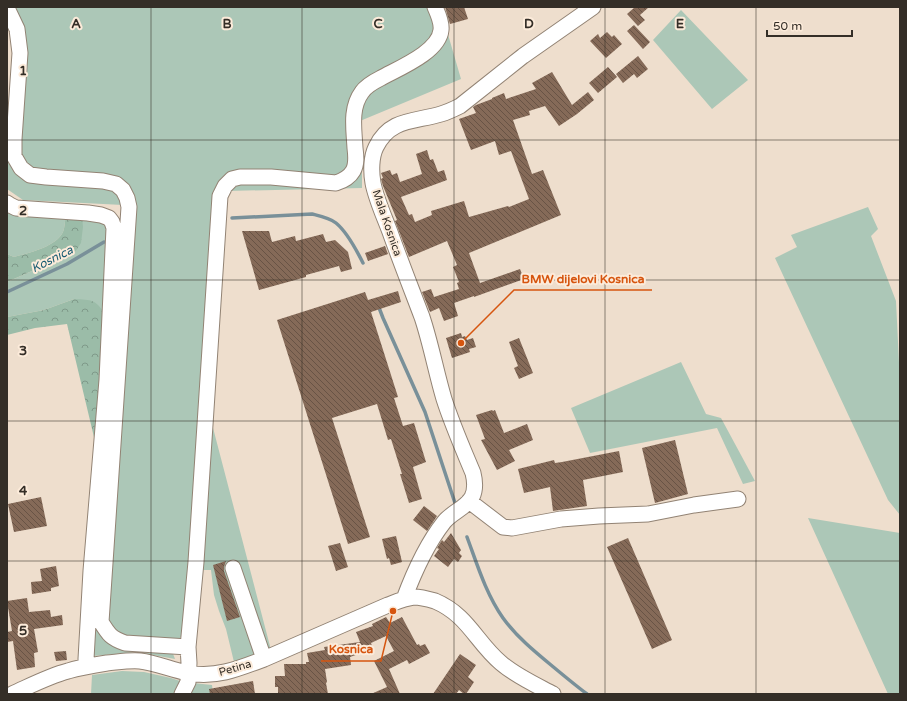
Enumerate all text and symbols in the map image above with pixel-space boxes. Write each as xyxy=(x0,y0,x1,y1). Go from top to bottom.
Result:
scale bar xyxy=(767,12,852,38)
text: A xyxy=(71,16,81,32)
text: B xyxy=(222,16,232,32)
text: C xyxy=(373,16,383,32)
text: D xyxy=(524,16,534,32)
text: E xyxy=(676,16,684,32)
text: 50 m xyxy=(773,19,802,33)
text: 1 xyxy=(19,63,27,79)
street label: Mala Kosnica xyxy=(370,188,404,258)
text: 2 xyxy=(19,203,27,219)
water label: Kosnica xyxy=(29,243,75,275)
callout: BMW dijelovi Kosnica xyxy=(514,266,652,290)
text: BMW dijelovi Kosnica xyxy=(522,272,645,287)
text: 3 xyxy=(19,343,27,359)
text: 4 xyxy=(19,483,28,499)
text: 5 xyxy=(19,623,27,639)
callout: Kosnica xyxy=(321,637,381,661)
text: Kosnica xyxy=(329,642,374,656)
street label: Petina xyxy=(217,657,253,679)

